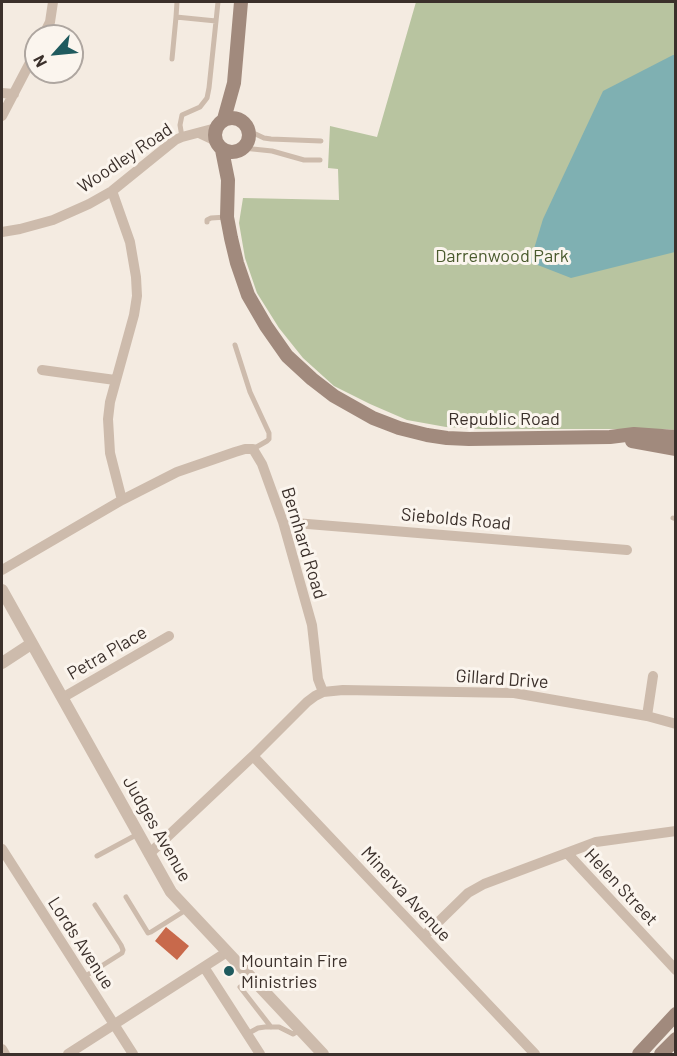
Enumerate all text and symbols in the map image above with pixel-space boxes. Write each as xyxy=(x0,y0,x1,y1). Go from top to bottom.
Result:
north arrow xyxy=(24,24,84,84)
text: N xyxy=(28,52,50,71)
street label: Woodley Road xyxy=(74,118,176,198)
park label: Darrenwood Park xyxy=(435,245,569,267)
street label: Republic Road xyxy=(448,408,560,430)
street label: Bernhard Road xyxy=(277,485,331,601)
street label: Siebolds Road xyxy=(400,503,512,535)
street label: Petra Place xyxy=(63,622,151,684)
street label: Gillard Drive xyxy=(455,665,549,693)
street label: Judges Avenue xyxy=(118,772,196,886)
street label: Minerva Avenue xyxy=(356,842,456,946)
street label: Helen Street xyxy=(580,844,662,930)
street label: Lords Avenue xyxy=(43,893,119,993)
place label: Mountain Fire Ministries xyxy=(241,950,348,992)
marker: Mountain Fire Ministries xyxy=(222,964,236,978)

